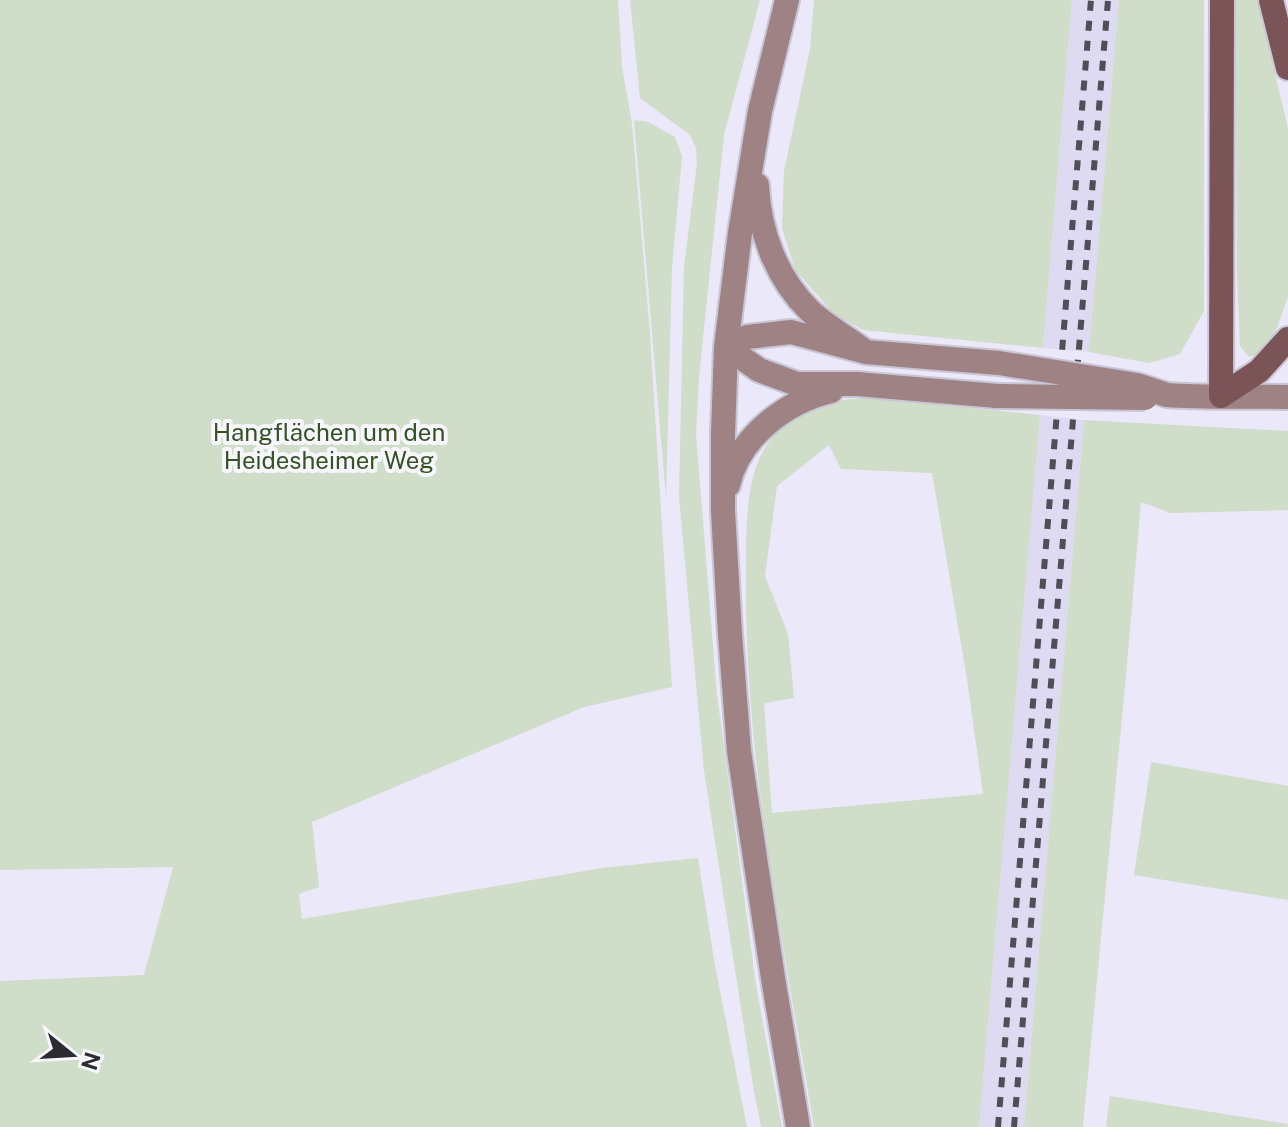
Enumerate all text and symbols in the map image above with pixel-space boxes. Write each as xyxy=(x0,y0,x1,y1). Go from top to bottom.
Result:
park label: Hangflächen um den Heidesheimer Weg xyxy=(213,418,445,474)
north arrow xyxy=(32,1015,112,1095)
text: N xyxy=(76,1049,106,1073)

